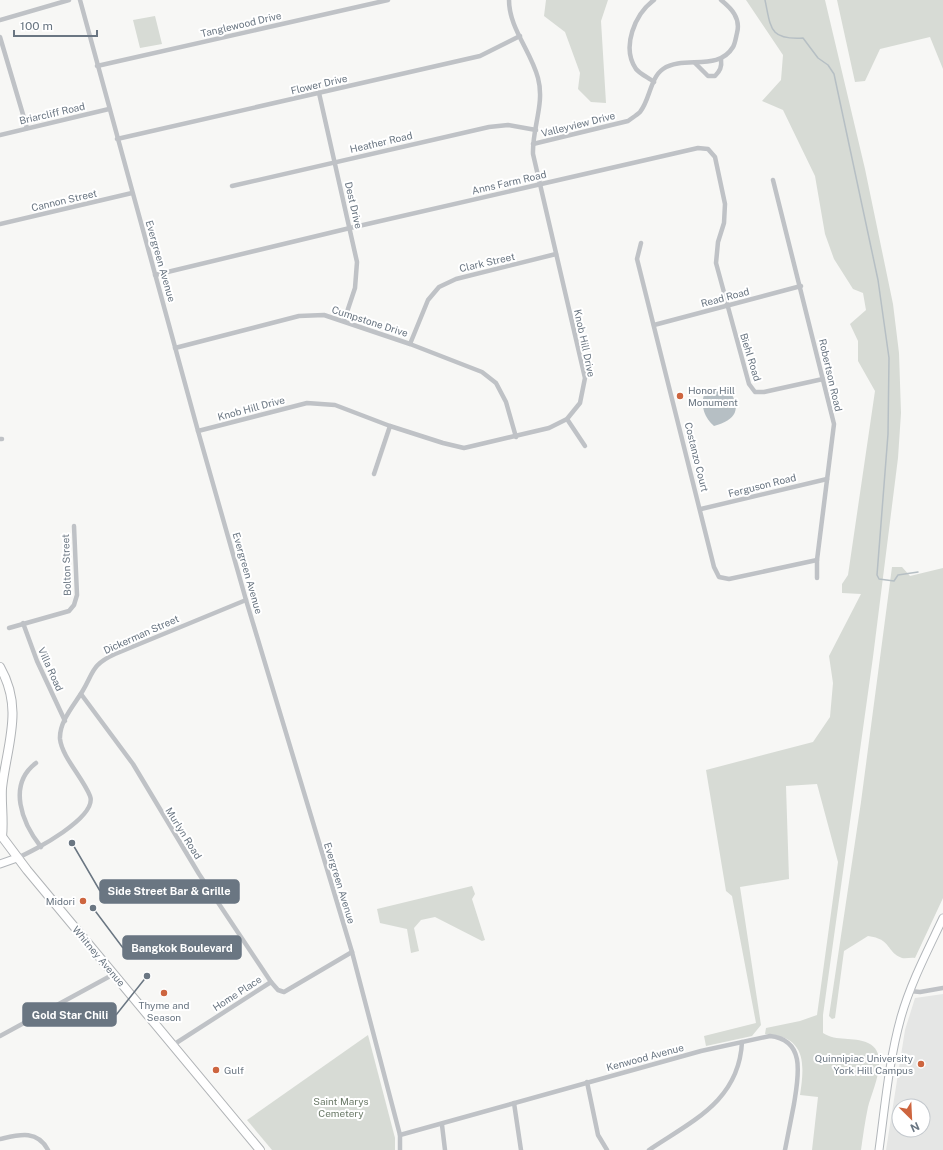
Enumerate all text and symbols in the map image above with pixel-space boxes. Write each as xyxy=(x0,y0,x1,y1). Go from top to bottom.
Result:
street label: Tanglewood Drive xyxy=(199,9,283,39)
scale bar xyxy=(14,12,97,38)
text: 100 m xyxy=(20,19,53,33)
street label: Flower Drive xyxy=(289,72,349,96)
street label: Briarcliff Road xyxy=(18,100,86,126)
street label: Valleyview Drive xyxy=(540,109,617,139)
street label: Heather Road xyxy=(349,129,413,155)
street label: Anns Farm Road xyxy=(471,168,547,196)
street label: Dest Drive xyxy=(343,180,365,230)
street label: Cannon Street xyxy=(30,187,98,213)
street label: Evergreen Avenue xyxy=(144,219,178,304)
street label: Clark Street xyxy=(458,250,516,274)
street label: Read Road xyxy=(699,285,751,309)
street label: Cumpstone Drive xyxy=(330,303,410,339)
street label: Knob Hill Drive xyxy=(572,308,598,378)
street label: Biehl Road xyxy=(738,331,764,383)
street label: Robertson Road xyxy=(817,338,845,412)
place label: Honor Hill Monument xyxy=(688,384,738,408)
marker: Honor Hill Monument xyxy=(675,391,685,401)
street label: Knob Hill Drive xyxy=(216,393,286,423)
street label: Costanzo Court xyxy=(683,421,711,493)
street label: Ferguson Road xyxy=(727,471,797,499)
street label: Evergreen Avenue xyxy=(231,531,265,616)
street label: Bolton Street xyxy=(59,534,73,596)
street label: Dickerman Street xyxy=(101,612,181,656)
street label: Villa Road xyxy=(36,645,66,693)
street label: Murlyn Road xyxy=(163,805,205,861)
street label: Evergreen Avenue xyxy=(322,841,358,925)
callout: Side Street Bar & Grille xyxy=(100,880,239,903)
text: Side Street Bar & Grille xyxy=(108,885,230,897)
place label: Midori xyxy=(46,895,75,907)
marker: Midori xyxy=(78,896,88,906)
street label: Whitney Avenue xyxy=(70,923,128,989)
callout: Bangkok Boulevard xyxy=(123,936,241,959)
text: Bangkok Boulevard xyxy=(131,942,233,954)
street label: Home Place xyxy=(210,973,264,1013)
marker: Thyme and Season xyxy=(159,988,169,998)
place label: Thyme and Season xyxy=(139,999,189,1023)
callout: Gold Star Chili xyxy=(23,1003,116,1026)
text: Gold Star Chili xyxy=(32,1009,108,1021)
street label: Kenwood Avenue xyxy=(605,1041,685,1073)
place label: Quinnipiac University York Hill Campus xyxy=(815,1052,914,1076)
marker: Quinnipiac University York Hill Campus xyxy=(916,1059,926,1069)
place label: Gulf xyxy=(224,1064,244,1076)
marker: Gulf xyxy=(211,1065,221,1075)
park label: Saint Marys Cemetery xyxy=(313,1095,369,1119)
north arrow xyxy=(891,1098,931,1138)
text: N xyxy=(909,1120,921,1134)

